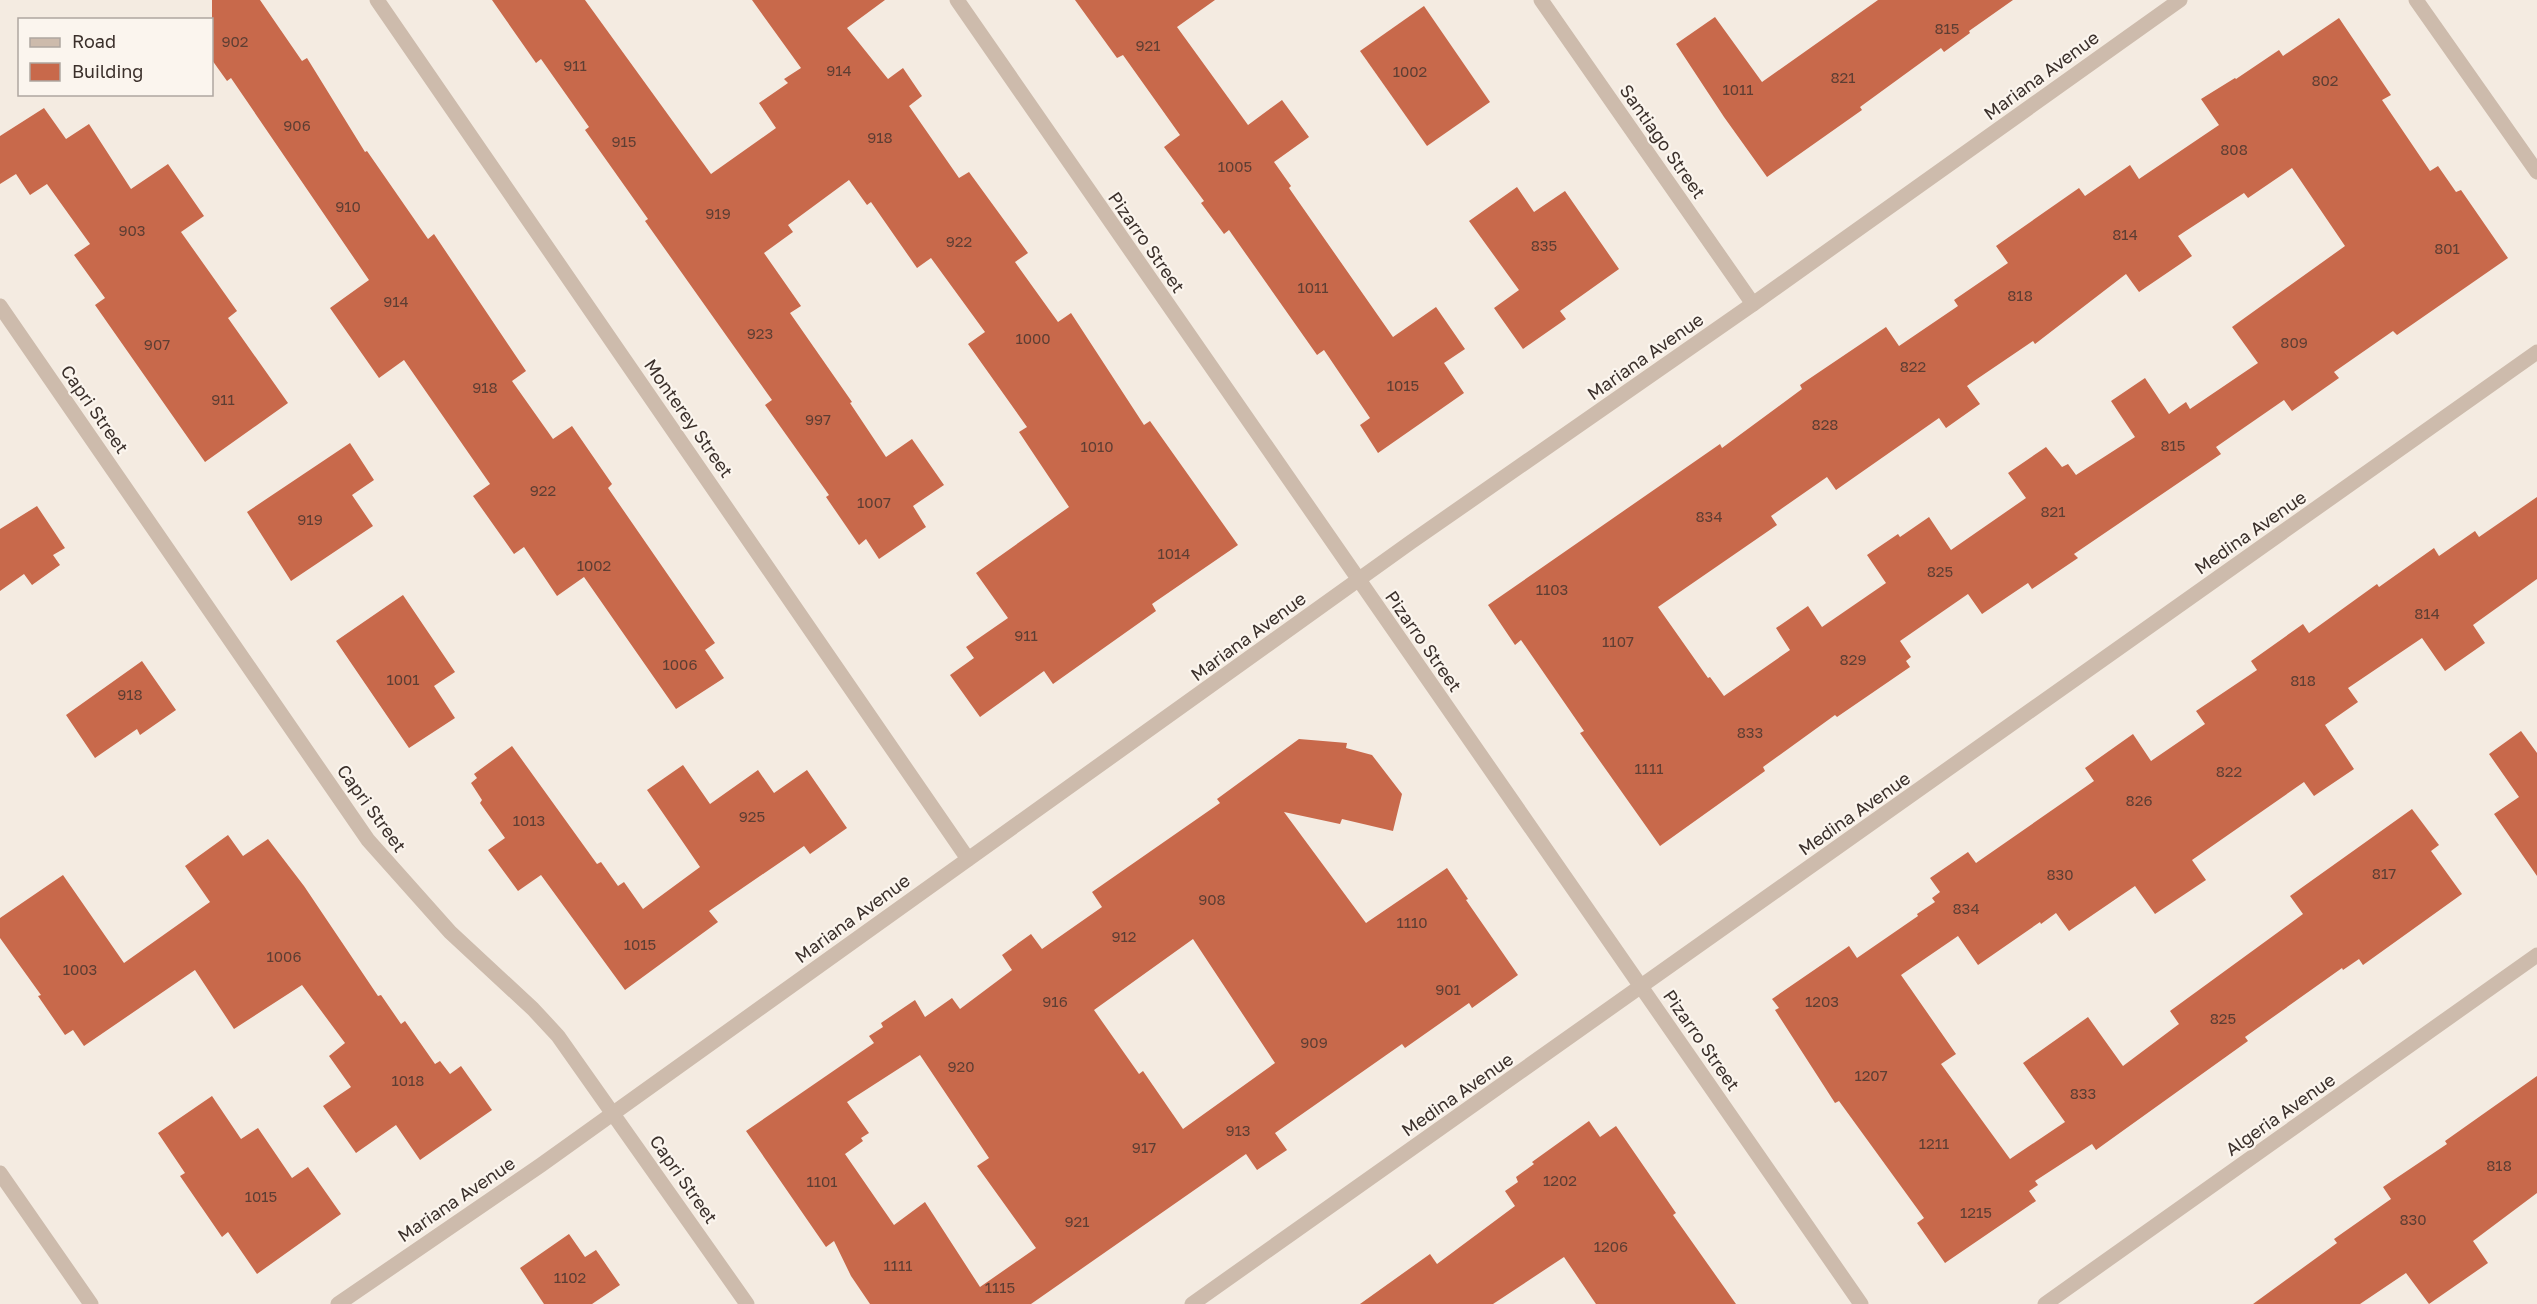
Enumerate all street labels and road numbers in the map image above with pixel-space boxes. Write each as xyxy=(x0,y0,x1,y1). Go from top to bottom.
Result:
street label: Mariana Avenue xyxy=(1979,26,2103,124)
street label: Santiago Street xyxy=(1615,80,1711,202)
street label: Pizarro Street xyxy=(1104,187,1190,297)
street label: Mariana Avenue xyxy=(1583,308,1707,404)
street label: Monterey Street xyxy=(640,355,738,481)
street label: Capri Street xyxy=(56,360,134,458)
street label: Medina Avenue xyxy=(2190,485,2310,579)
street label: Pizarro Street xyxy=(1381,586,1467,696)
street label: Mariana Avenue xyxy=(1186,587,1310,685)
street label: Capri Street xyxy=(333,760,411,856)
street label: Medina Avenue xyxy=(1794,766,1914,860)
street label: Mariana Avenue xyxy=(790,869,914,967)
street label: Pizarro Street xyxy=(1659,985,1745,1095)
street label: Medina Avenue xyxy=(1397,1047,1517,1141)
street label: Algeria Avenue xyxy=(2221,1068,2339,1160)
street label: Capri Street xyxy=(645,1130,723,1228)
street label: Mariana Avenue xyxy=(393,1152,519,1246)

